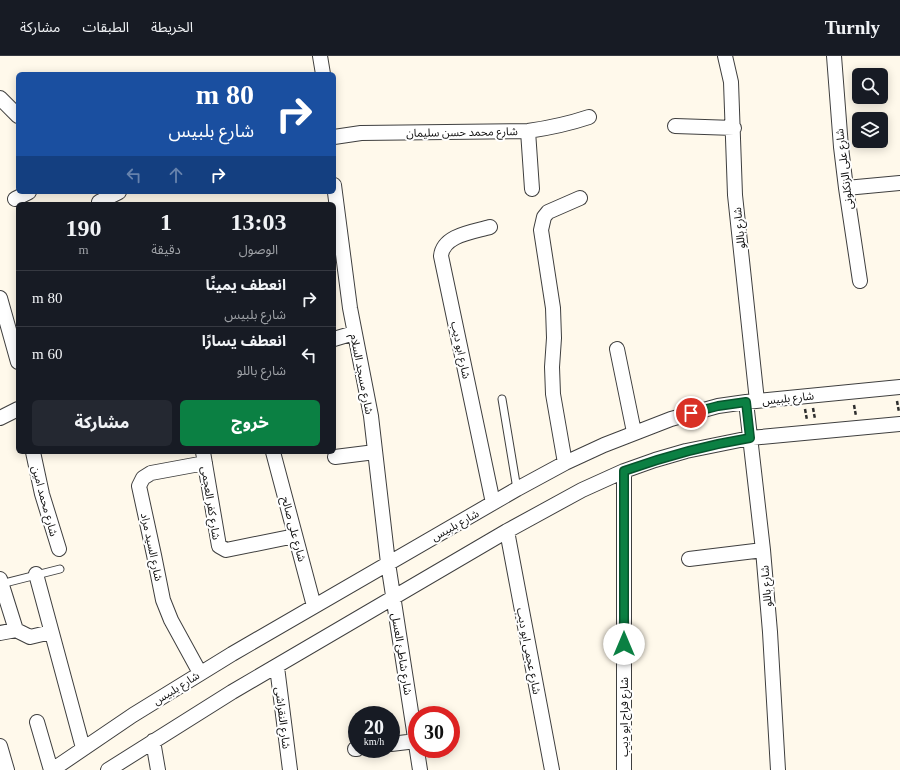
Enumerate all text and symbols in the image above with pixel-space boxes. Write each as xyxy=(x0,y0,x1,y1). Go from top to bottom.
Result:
text: Turnly xyxy=(825,17,880,38)
text: مشاركة xyxy=(20,20,60,35)
text: الطبقات xyxy=(82,20,129,35)
text: الخريطة xyxy=(151,20,193,35)
map controls xyxy=(852,68,888,148)
button: search xyxy=(852,68,888,104)
text: 80 m xyxy=(196,79,254,110)
icon: right xyxy=(268,88,320,140)
button: layers xyxy=(852,112,888,148)
text: شارع بلبيس xyxy=(168,121,254,141)
street label: شارع محمد حسن سليمان xyxy=(406,125,518,141)
street label: شارع على الزنكلونى xyxy=(833,127,857,210)
icon: left xyxy=(123,164,145,186)
icon: ahead xyxy=(165,164,187,186)
icon: right xyxy=(207,164,229,186)
street label: شارع باللو xyxy=(731,206,749,249)
text: 1 xyxy=(160,209,172,235)
text: 13:03 xyxy=(230,209,286,235)
text: 190 xyxy=(66,215,102,241)
text: m xyxy=(79,242,89,257)
text: دقيقة xyxy=(151,242,181,257)
text: الوصول xyxy=(239,242,278,257)
text: انعطف يمينًا xyxy=(206,277,286,293)
icon: right xyxy=(298,288,320,310)
text: 80 m xyxy=(32,290,62,306)
text: شارع بلبيس xyxy=(224,307,286,322)
street label: شارع ابو ديب xyxy=(447,320,473,381)
text: انعطف يسارًا xyxy=(202,333,286,349)
street label: شارع مسجد السلام xyxy=(346,333,376,416)
icon: left xyxy=(298,344,320,366)
text: 60 m xyxy=(32,346,62,362)
text: شارع باللو xyxy=(237,363,286,378)
street label: شارع بلبيس xyxy=(761,389,815,409)
pin xyxy=(674,396,708,430)
button: مشاركة xyxy=(32,400,172,446)
button: خروج xyxy=(180,400,320,446)
icon: arrive xyxy=(680,402,702,424)
street label: شارع محمد امين xyxy=(28,464,60,538)
street label: شارع كفر العجمى xyxy=(197,466,223,541)
street label: شارع على صالح xyxy=(278,495,309,564)
street label: شارع بلبيس xyxy=(429,507,482,545)
street label: شارع السيد مراد xyxy=(137,512,165,583)
street label: شارع باللو xyxy=(758,564,776,607)
street label: شارع عجمى ابو ديب xyxy=(513,607,543,696)
street label: شارع شاطئ العسل xyxy=(388,612,414,697)
position arrow xyxy=(603,623,645,665)
street label: شارع بلبيس xyxy=(151,669,203,709)
street label: شارع فراج ابو ديب xyxy=(618,677,632,757)
street label: شارع النقراشى xyxy=(271,686,293,750)
speed limit sign: 30 xyxy=(408,706,460,758)
text: 20 xyxy=(364,716,384,738)
text: km/h xyxy=(364,736,384,747)

